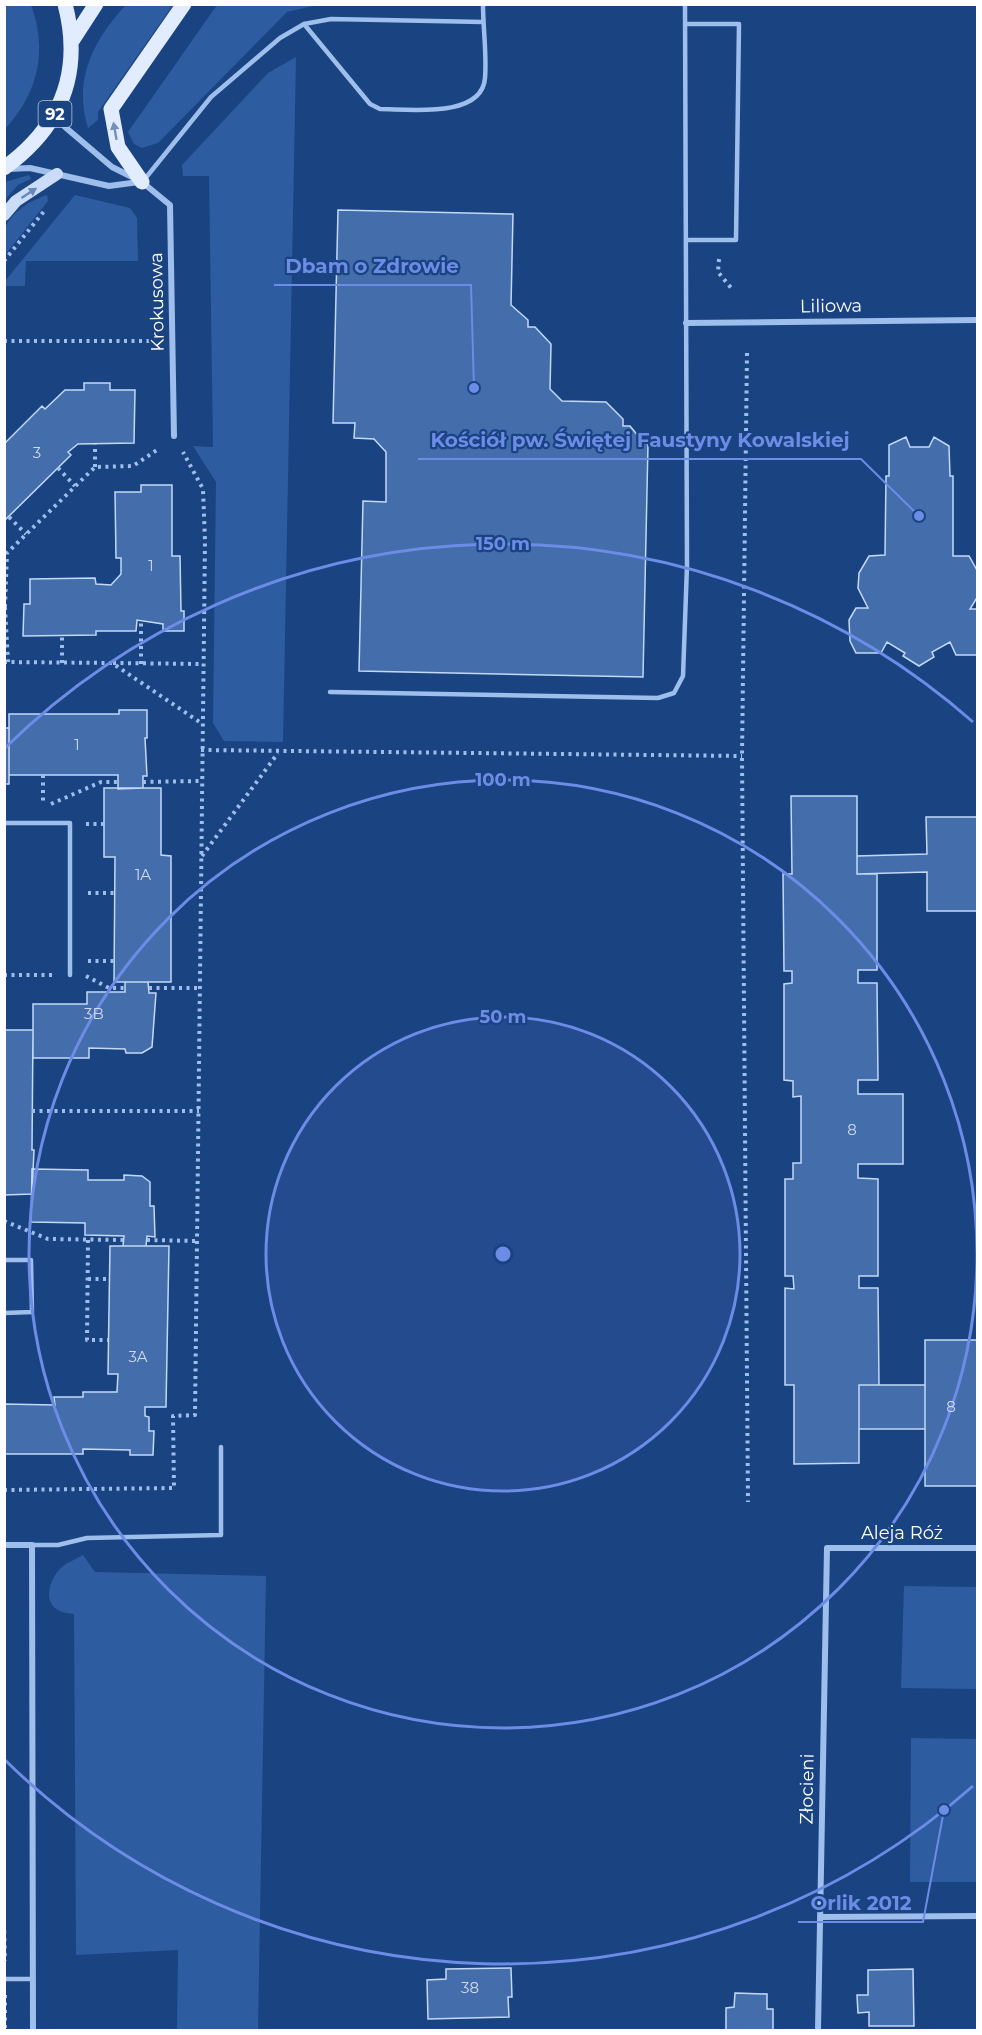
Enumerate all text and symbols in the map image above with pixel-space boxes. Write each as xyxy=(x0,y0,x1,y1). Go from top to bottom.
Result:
road number: 92 xyxy=(38,101,72,127)
one-way arrow xyxy=(110,122,119,141)
one-way arrow xyxy=(21,187,37,199)
callout: Dbam o Zdrowie xyxy=(274,247,471,285)
street label: Krokusowa xyxy=(145,252,169,352)
text: Dbam o Zdrowie xyxy=(285,254,459,278)
street label: Liliowa xyxy=(800,294,862,318)
callout: Kościół pw. Świętej Faustyny Kowalskiej xyxy=(418,421,861,459)
text: Kościół pw. Świętej Faustyny Kowalskiej xyxy=(430,428,850,452)
house number: 3 xyxy=(33,443,41,462)
text: 150 m xyxy=(476,533,530,555)
house number: 1 xyxy=(148,556,154,575)
house number: 1 xyxy=(74,735,80,754)
text: 100 m xyxy=(475,769,531,791)
house number: 1A xyxy=(135,865,151,884)
house number: 3B xyxy=(84,1004,104,1023)
text: 50 m xyxy=(480,1006,526,1028)
house number: 8 xyxy=(847,1120,857,1139)
centre of rings xyxy=(493,1244,513,1264)
house number: 3A xyxy=(128,1347,148,1366)
house number: 8 xyxy=(946,1397,956,1416)
street label: Aleja Róż xyxy=(861,1522,943,1544)
street label: Złocieni xyxy=(795,1753,819,1825)
callout: Orlik 2012 xyxy=(798,1884,923,1922)
text: Orlik 2012 xyxy=(810,1891,912,1915)
house number: 38 xyxy=(461,1978,479,1997)

